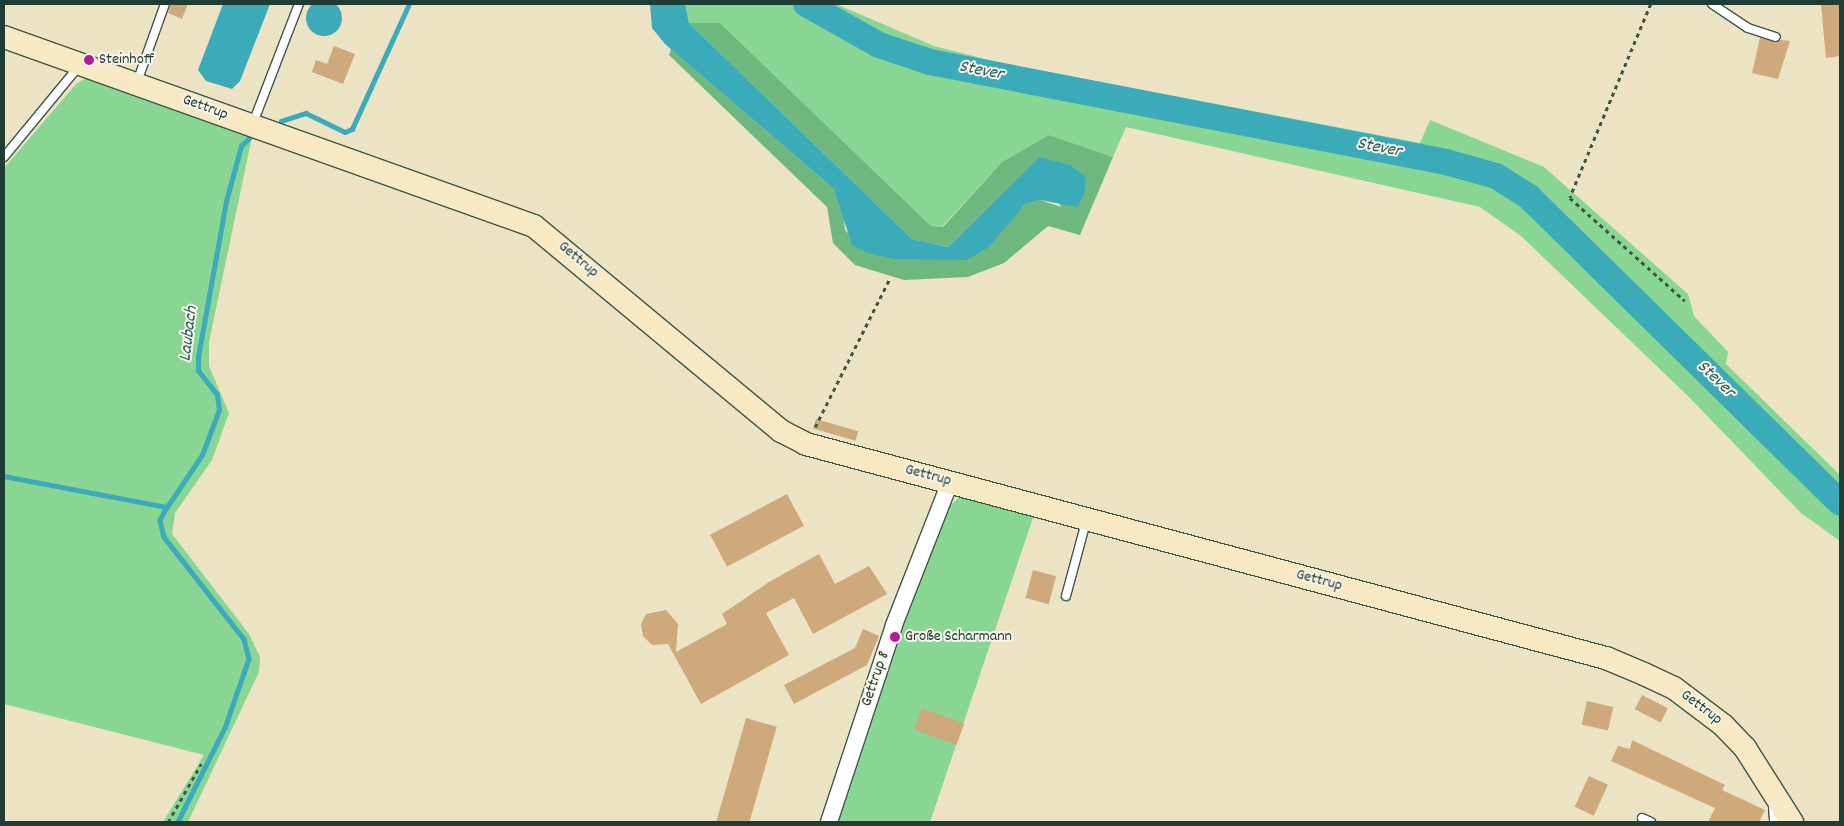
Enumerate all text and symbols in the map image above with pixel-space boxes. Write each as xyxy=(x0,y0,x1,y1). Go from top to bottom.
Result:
place label: Steinhoff xyxy=(99,50,155,70)
marker: Steinhoff xyxy=(83,54,95,66)
water label: Stever xyxy=(957,57,1005,87)
street label: Gettrup xyxy=(180,91,230,125)
water label: Stever xyxy=(1355,134,1403,164)
street label: Gettrup xyxy=(554,237,602,283)
water label: Laubach xyxy=(176,305,204,363)
water label: Stever xyxy=(1691,357,1739,403)
street label: Gettrup xyxy=(903,461,953,491)
street label: Gettrup xyxy=(1294,566,1344,596)
place label: Große Scharmann xyxy=(905,627,1012,647)
marker: Große Scharmann xyxy=(889,631,901,643)
street label: Gettrup 8 xyxy=(858,649,894,709)
street label: Gettrup xyxy=(1676,686,1726,730)

